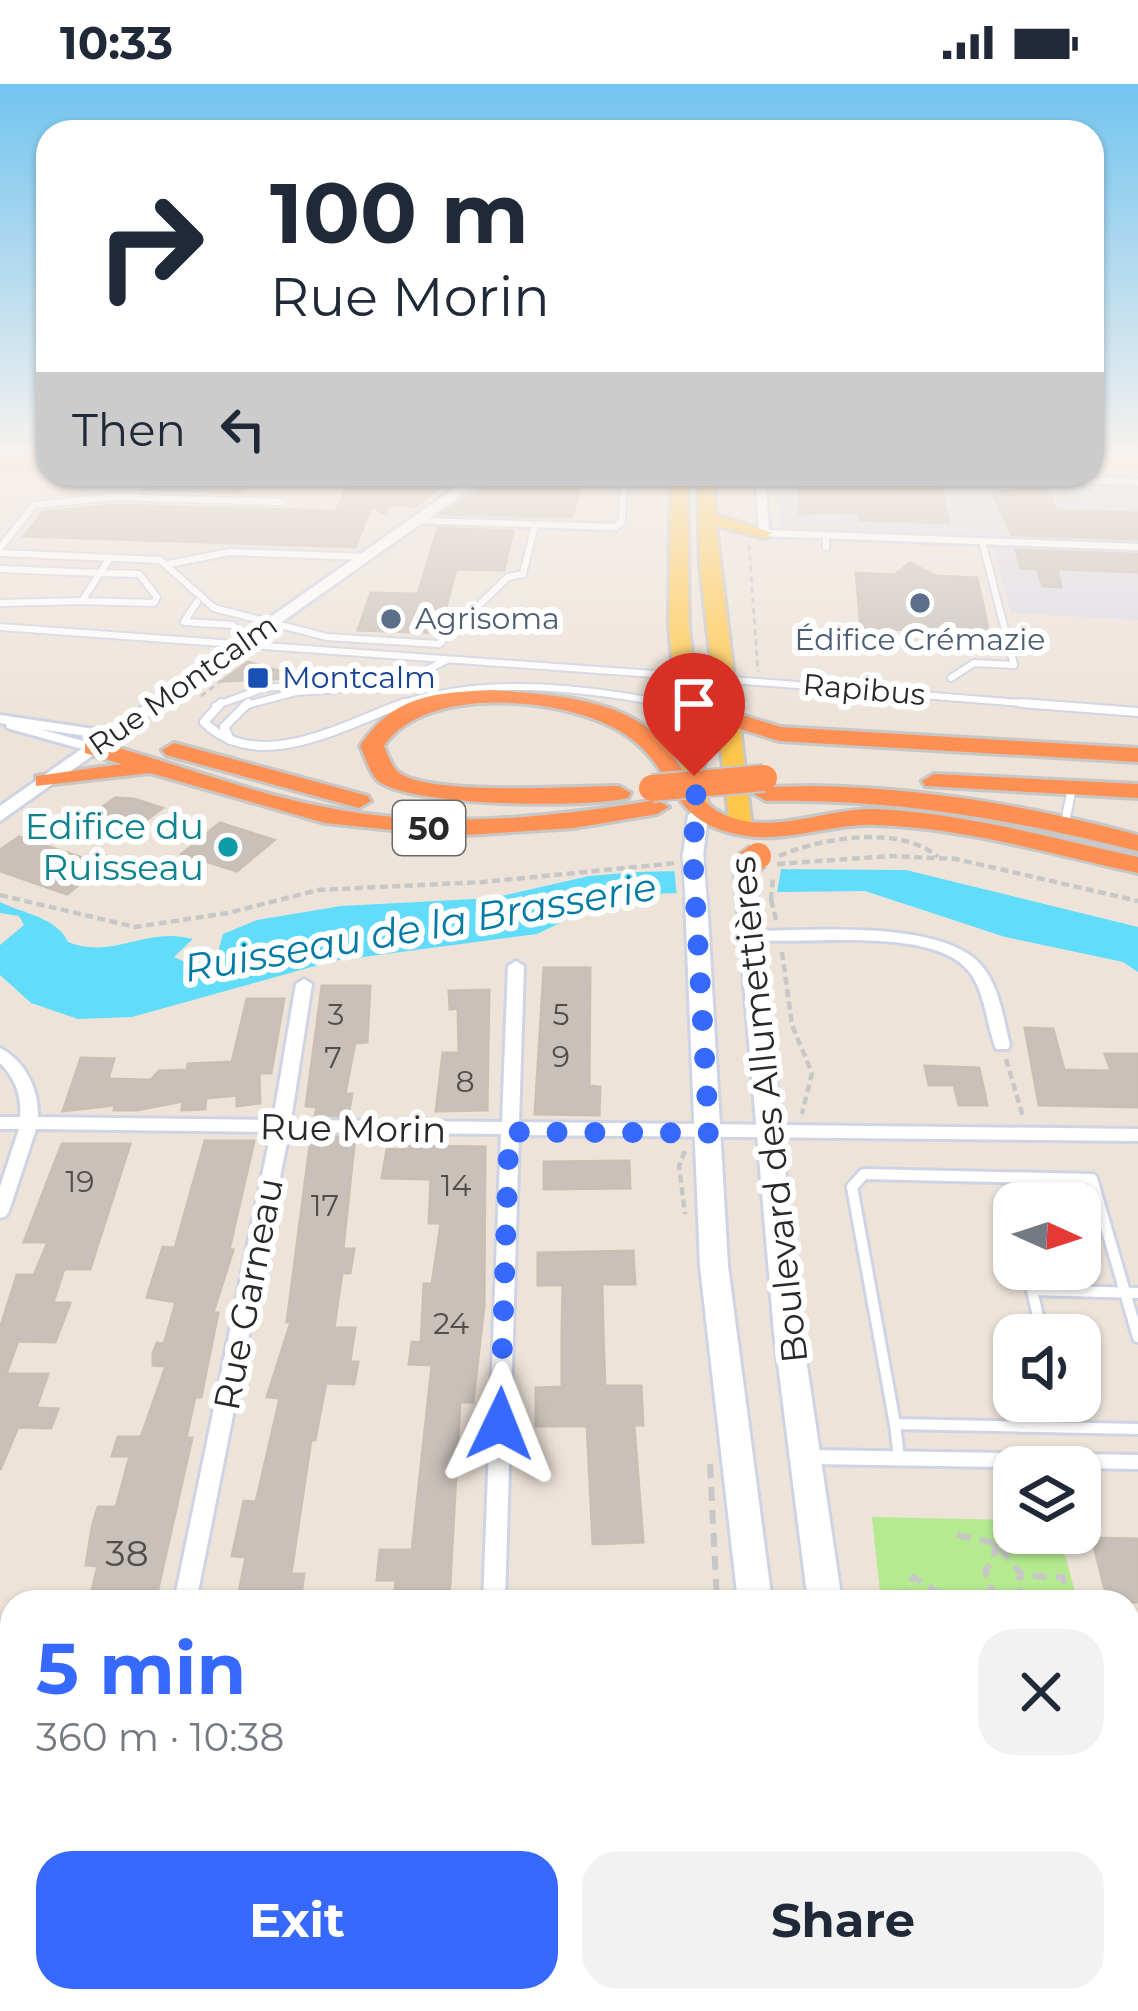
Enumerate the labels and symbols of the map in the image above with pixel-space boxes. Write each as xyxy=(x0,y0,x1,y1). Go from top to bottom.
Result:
marker: Édifice Crémazie xyxy=(907,590,933,616)
place label: Agrisoma xyxy=(415,600,560,637)
street label: Rue Montcalm xyxy=(81,606,284,763)
marker: Agrisoma xyxy=(378,606,404,632)
place label: Édifice Crémazie xyxy=(795,621,1045,658)
pin xyxy=(643,653,745,776)
place label: Montcalm xyxy=(282,659,436,696)
marker: Montcalm xyxy=(245,665,271,691)
street label: Rapibus xyxy=(801,666,927,713)
road number: 50 xyxy=(393,801,465,855)
place label: Edifice du Ruisseau xyxy=(25,804,204,889)
marker: Edifice du Ruisseau xyxy=(215,834,241,860)
street label: Boulevard des Allumettières xyxy=(720,855,816,1365)
water label: Ruisseau de la Brasserie xyxy=(180,862,660,992)
house number: 3 xyxy=(328,996,344,1033)
house number: 5 xyxy=(553,996,569,1033)
house number: 9 xyxy=(552,1038,570,1075)
house number: 7 xyxy=(324,1039,342,1076)
house number: 8 xyxy=(455,1063,475,1100)
street label: Rue Morin xyxy=(259,1104,447,1152)
house number: 19 xyxy=(65,1163,95,1200)
house number: 14 xyxy=(441,1167,471,1204)
street label: Rue Garneau xyxy=(204,1174,292,1414)
north arrow xyxy=(993,1182,1101,1290)
house number: 17 xyxy=(311,1187,339,1224)
house number: 24 xyxy=(433,1305,469,1342)
position arrow xyxy=(437,1361,563,1487)
house number: 38 xyxy=(105,1531,149,1575)

